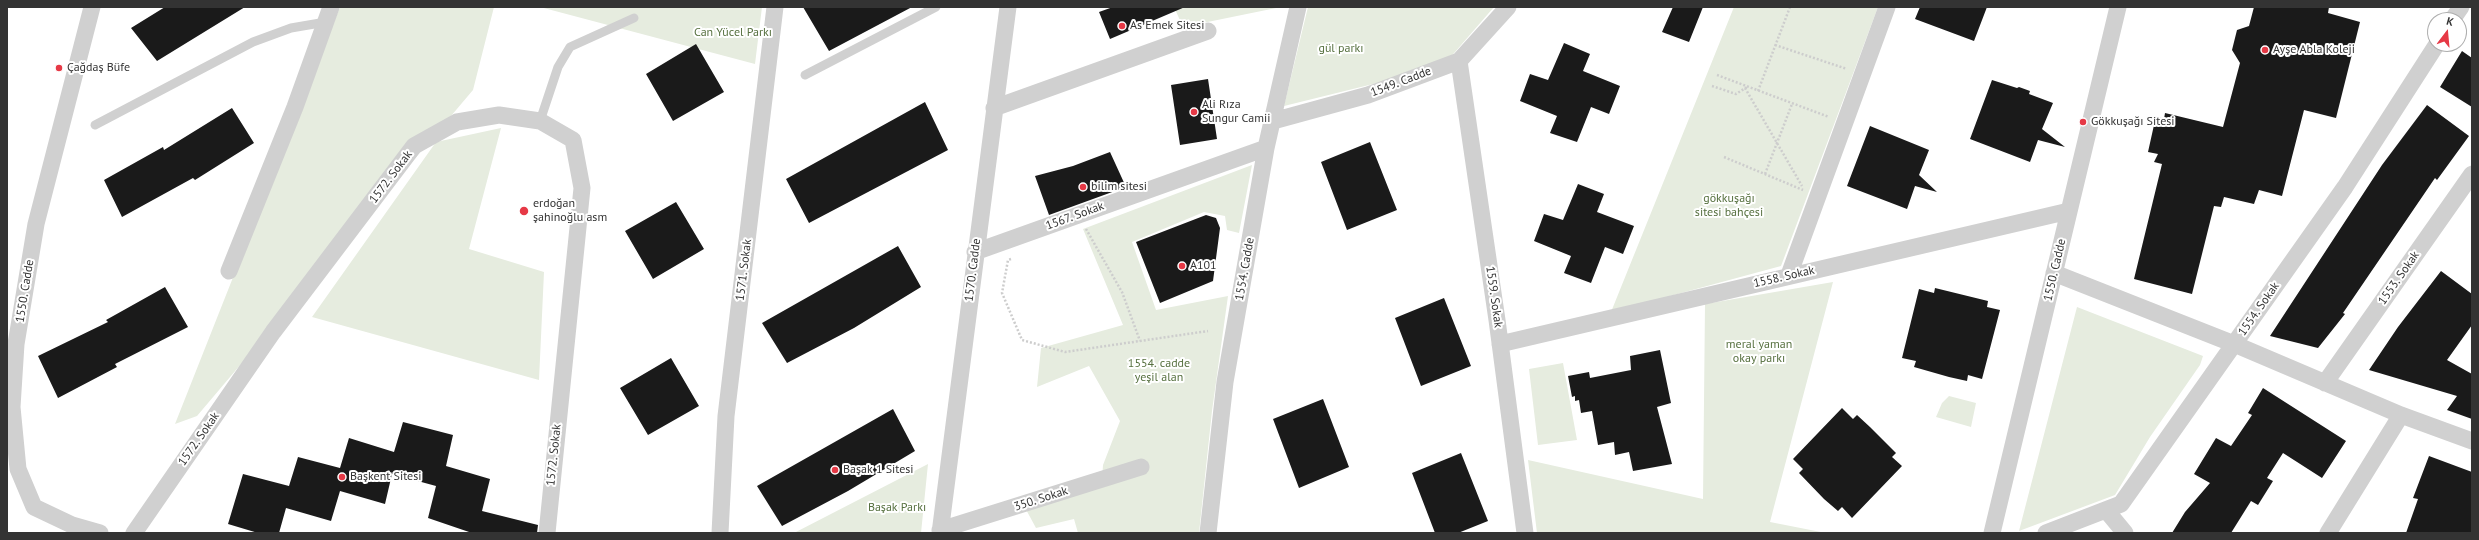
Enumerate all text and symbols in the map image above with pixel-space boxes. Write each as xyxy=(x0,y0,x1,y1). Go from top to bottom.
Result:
north arrow xyxy=(2427,12,2467,52)
text: K xyxy=(2445,14,2455,29)
place label: As Emek Sitesi xyxy=(1130,19,1204,33)
marker: As Emek Sitesi xyxy=(1117,21,1127,31)
park label: Can Yücel Parkı xyxy=(694,26,772,40)
park label: gül parkı xyxy=(1318,42,1364,56)
place label: Ayşe Abla Koleji xyxy=(2273,43,2355,57)
marker: Ayşe Abla Koleji xyxy=(2260,45,2270,55)
place label: Çağdaş Büfe xyxy=(67,61,130,75)
marker: Çağdaş Büfe xyxy=(54,63,64,73)
street label: 1549. Cadde xyxy=(1369,64,1433,100)
place label: Ali Rıza Sungur Camii xyxy=(1202,98,1270,126)
marker: Ali Rıza Sungur Camii xyxy=(1189,107,1199,117)
place label: Gökkuşağı Sitesi xyxy=(2091,115,2174,129)
marker: Gökkuşağı Sitesi xyxy=(2078,117,2088,127)
street label: 1572. Sokak xyxy=(367,148,415,206)
place label: bilim sitesi xyxy=(1091,180,1147,194)
marker: bilim sitesi xyxy=(1078,182,1088,192)
park label: gökkuşağı sitesi bahçesi xyxy=(1695,192,1763,220)
place label: erdoğan şahinoğlu asm xyxy=(533,197,607,225)
street label: 1567. Sokak xyxy=(1044,199,1106,233)
marker: erdoğan şahinoğlu asm xyxy=(518,205,530,217)
street label: 1554. Cadde xyxy=(1232,236,1258,302)
street label: 1550. Cadde xyxy=(2041,237,2069,303)
street label: 1571. Sokak xyxy=(733,238,755,302)
street label: 1570. Cadde xyxy=(962,238,984,302)
street label: 1553. Sokak xyxy=(2375,248,2423,308)
street label: 1550. Cadde xyxy=(13,258,37,324)
place label: A101 xyxy=(1190,259,1217,273)
marker: A101 xyxy=(1177,261,1187,271)
street label: 1558. Sokak xyxy=(1752,263,1816,291)
street label: 1559. Sokak xyxy=(1483,265,1505,329)
street label: 1554. Sokak xyxy=(2235,279,2283,339)
park label: meral yaman okay parkı xyxy=(1726,338,1792,366)
park label: 1554. cadde yeşil alan xyxy=(1128,357,1190,385)
street label: 1572. Sokak xyxy=(175,409,223,469)
street label: 1572. Sokak xyxy=(544,423,564,487)
place label: Başak 1 Sitesi xyxy=(843,463,914,477)
marker: Başak 1 Sitesi xyxy=(830,465,840,475)
place label: Başkent Sitesi xyxy=(350,470,421,484)
marker: Başkent Sitesi xyxy=(337,472,347,482)
street label: 350. Sokak xyxy=(1012,484,1070,514)
park label: Başak Parkı xyxy=(868,501,926,515)

